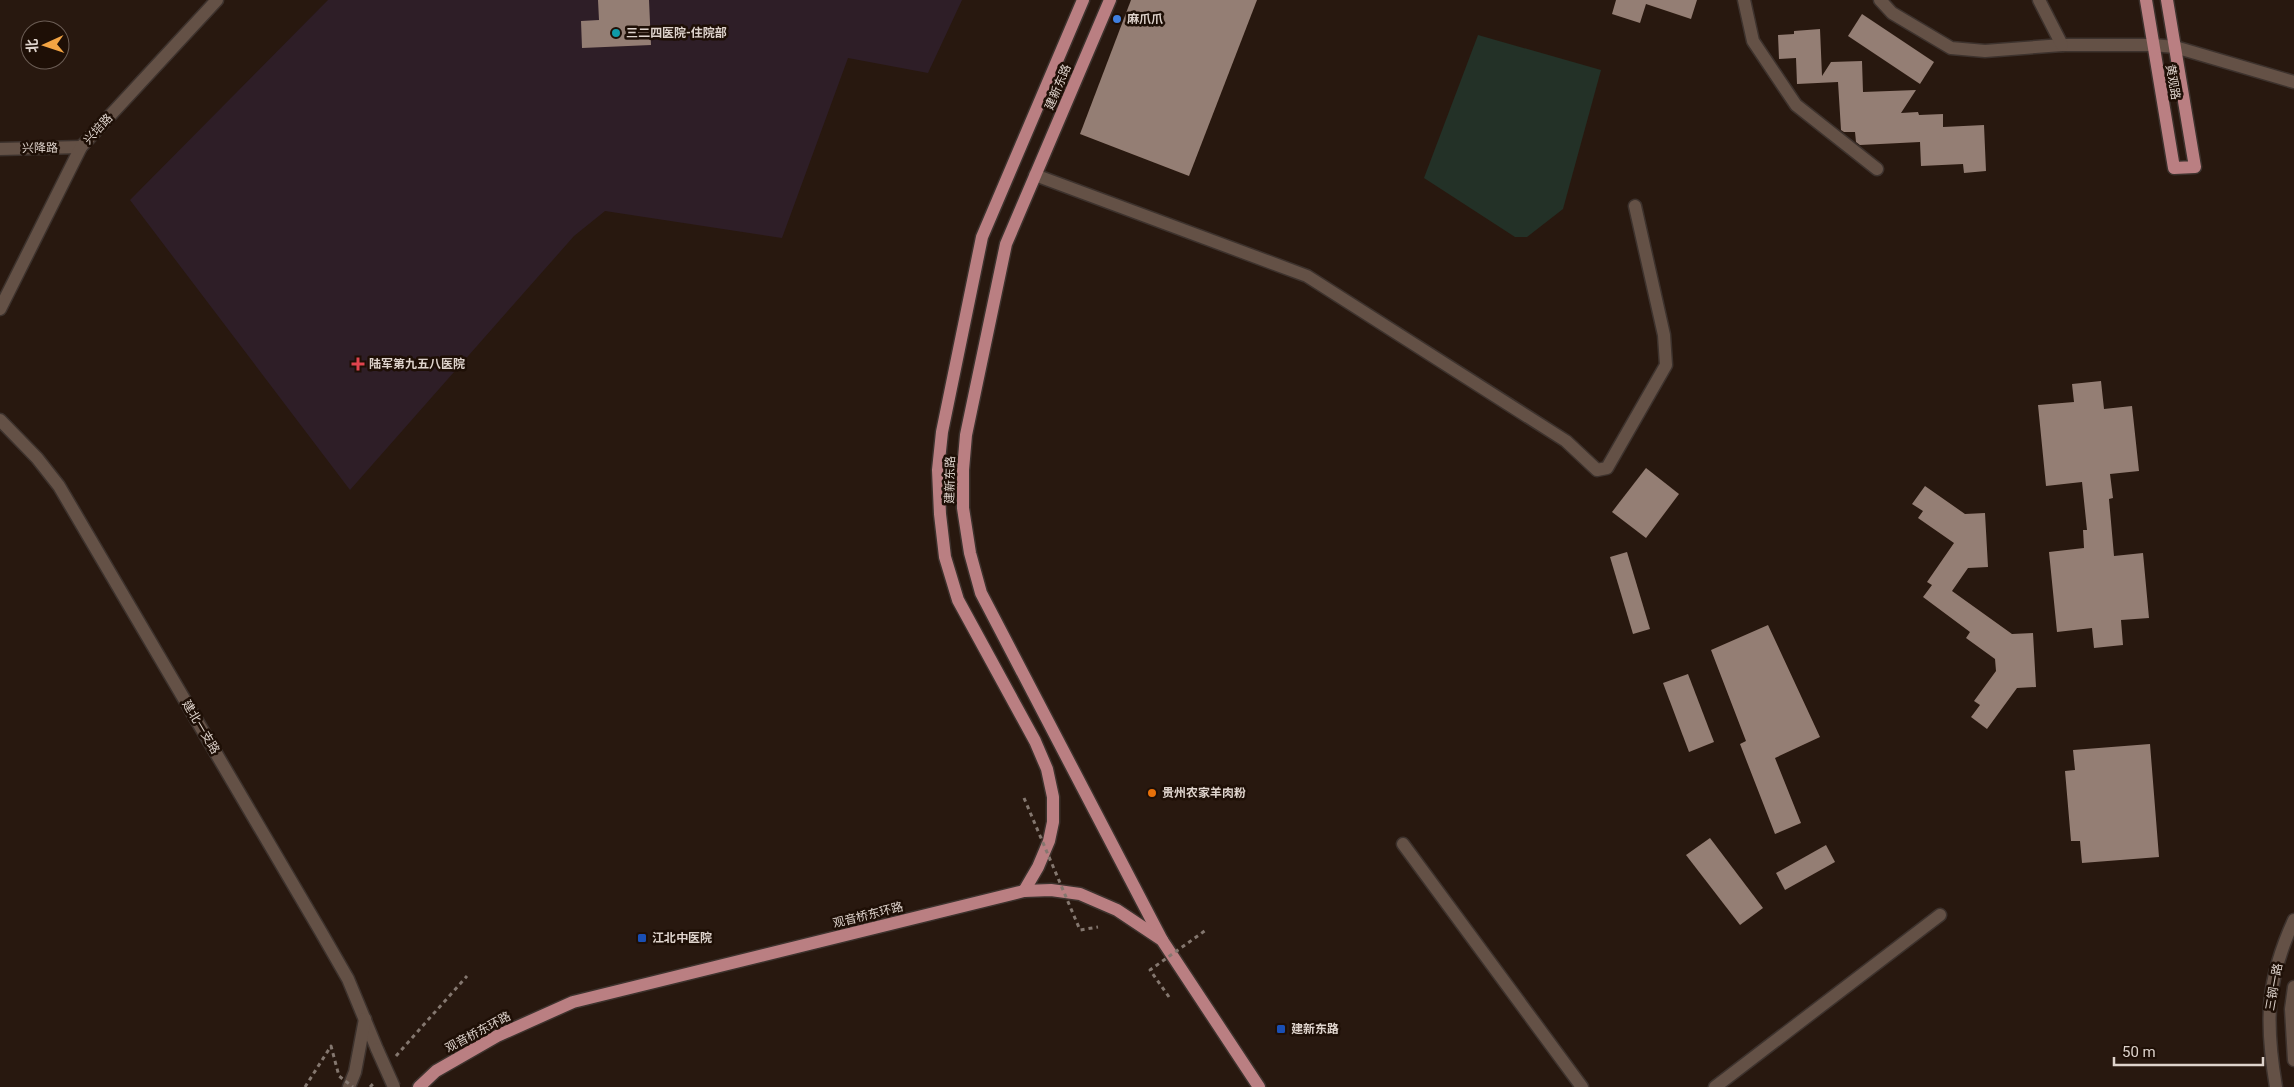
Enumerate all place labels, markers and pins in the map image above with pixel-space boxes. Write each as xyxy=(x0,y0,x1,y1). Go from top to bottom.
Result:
place label: 麻爪爪 xyxy=(1127,12,1163,26)
marker: 麻爪爪 xyxy=(1111,13,1123,25)
place label: 三二四医院-住院部 xyxy=(626,26,727,40)
marker: 三二四医院-住院部 xyxy=(610,27,622,39)
marker: 陆军第九五八医院 xyxy=(351,357,365,371)
place label: 陆军第九五八医院 xyxy=(369,357,465,371)
place label: 贵州农家羊肉粉 xyxy=(1162,786,1246,800)
marker: 贵州农家羊肉粉 xyxy=(1146,787,1158,799)
place label: 江北中医院 xyxy=(652,931,712,945)
marker: 江北中医院 xyxy=(636,932,648,944)
place label: 建新东路 xyxy=(1291,1022,1339,1036)
marker: 建新东路 xyxy=(1275,1023,1287,1035)

